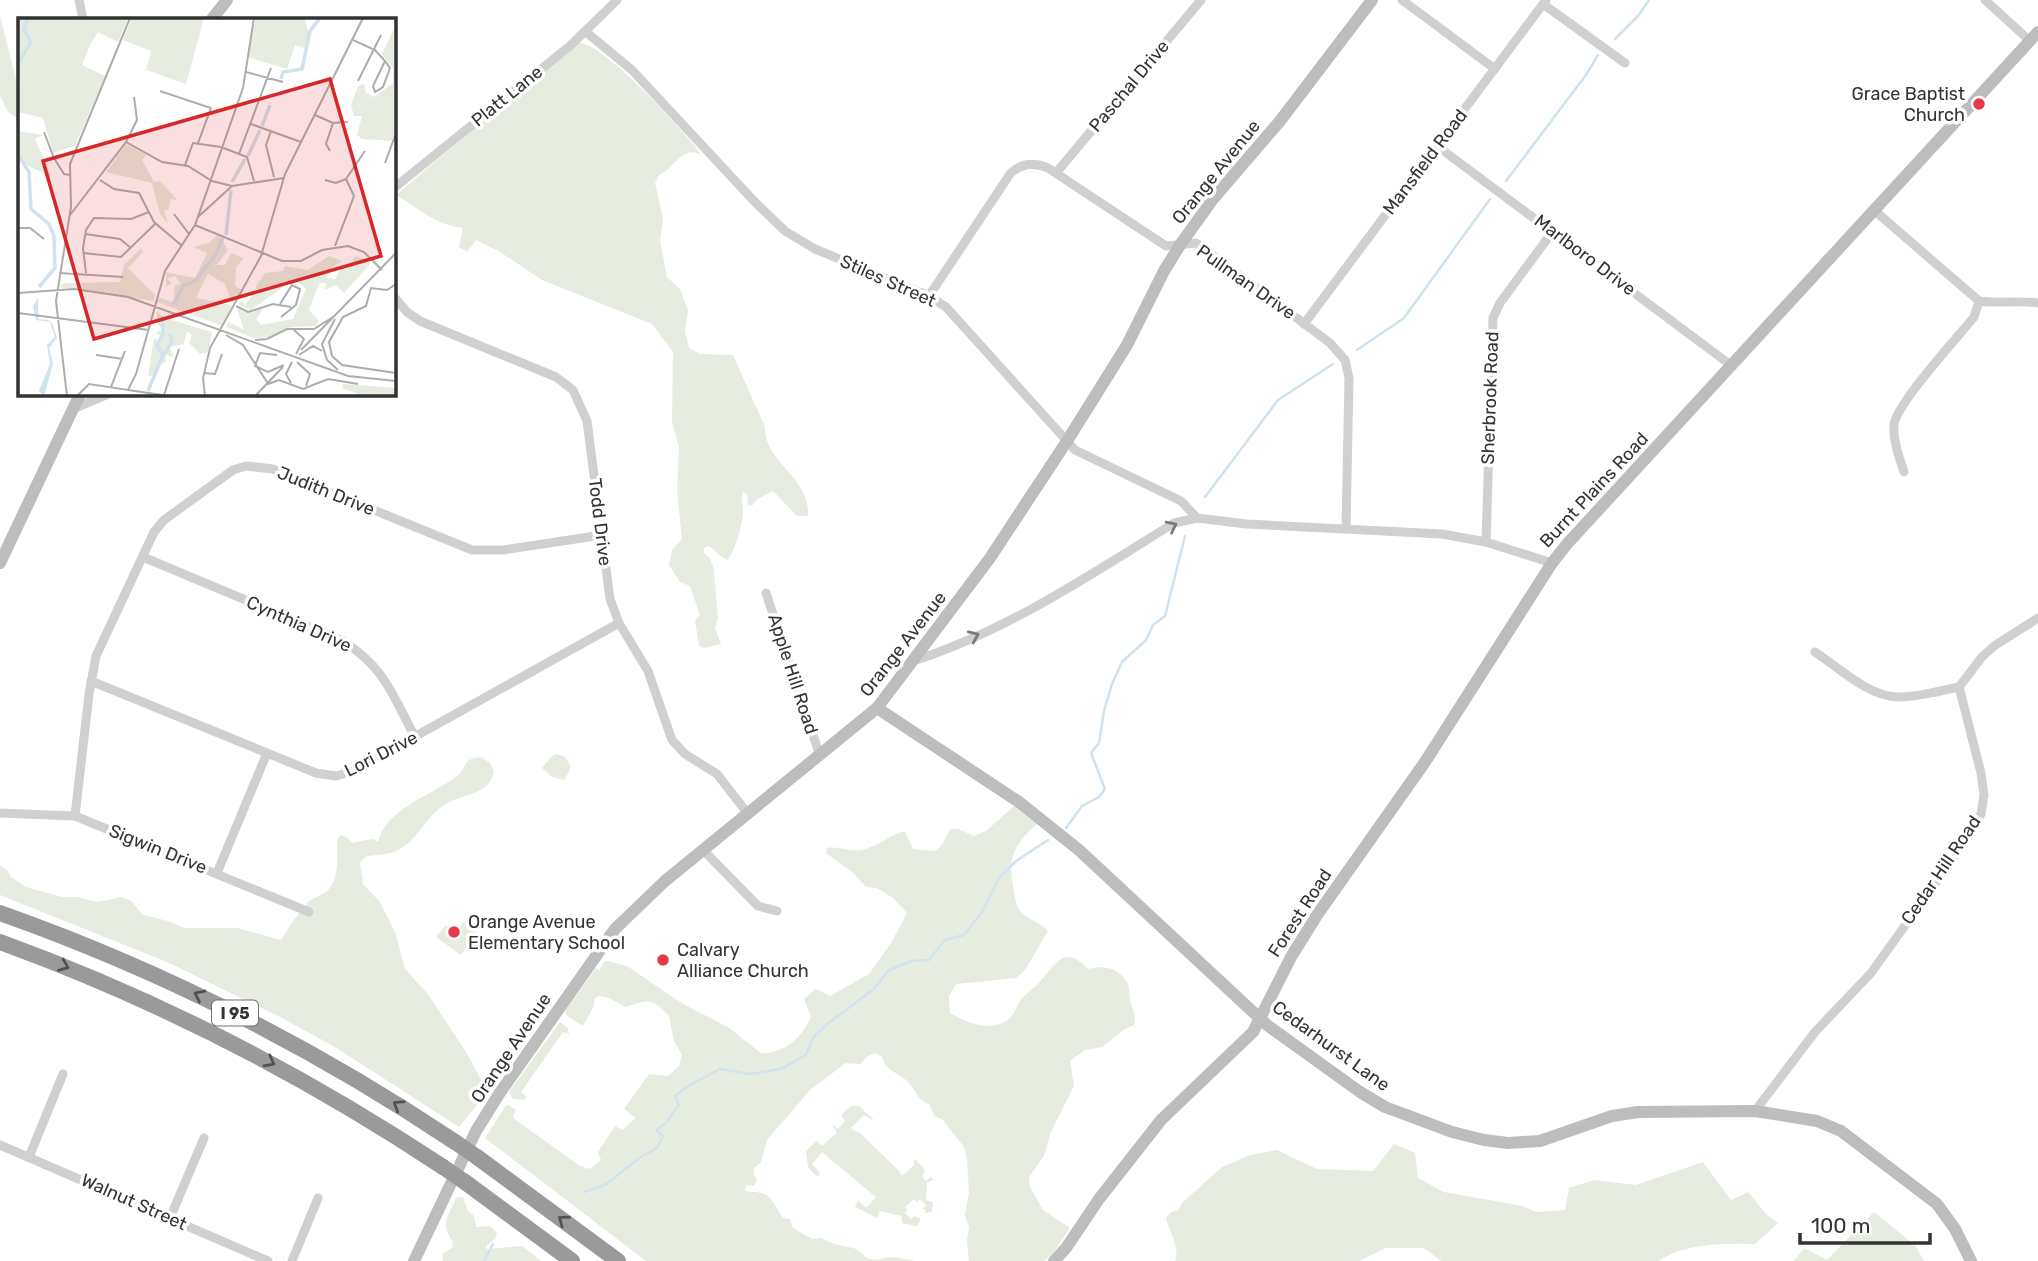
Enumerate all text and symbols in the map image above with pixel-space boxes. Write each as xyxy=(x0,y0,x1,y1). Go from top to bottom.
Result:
inset map xyxy=(18,18,396,396)
street label: Paschal Drive xyxy=(1084,35,1174,137)
street label: Platt Lane xyxy=(467,61,547,131)
place label: Grace Baptist Church xyxy=(1852,83,1965,126)
marker: Grace Baptist Church xyxy=(1971,96,1987,112)
street label: Mansfield Road xyxy=(1378,105,1472,219)
street label: Orange Avenue xyxy=(1167,116,1265,228)
street label: Marlboro Drive xyxy=(1530,210,1640,300)
street label: Pullman Drive xyxy=(1192,240,1300,324)
street label: Stiles Street xyxy=(837,250,939,312)
street label: Sherbrook Road xyxy=(1477,331,1503,465)
street label: Burnt Plains Road xyxy=(1535,428,1653,552)
street label: Judith Drive xyxy=(274,462,378,520)
street label: Todd Drive xyxy=(584,477,616,567)
one-way arrow xyxy=(1165,520,1177,534)
street label: Orange Avenue xyxy=(855,587,951,701)
street label: Cynthia Drive xyxy=(243,591,355,657)
street label: Apple Hill Road xyxy=(763,611,823,737)
one-way arrow xyxy=(967,630,979,644)
street label: Lori Drive xyxy=(341,726,421,782)
street label: Cedar Hill Road xyxy=(1896,811,1986,929)
street label: Sigwin Drive xyxy=(106,819,210,879)
street label: Forest Road xyxy=(1263,865,1337,961)
place label: Orange Avenue Elementary School xyxy=(468,911,625,954)
marker: Orange Avenue Elementary School xyxy=(446,924,462,940)
place label: Calvary Alliance Church xyxy=(677,939,809,982)
marker: Calvary Alliance Church xyxy=(655,952,671,968)
one-way arrow xyxy=(57,958,69,972)
one-way arrow xyxy=(194,989,206,1003)
street label: Orange Avenue xyxy=(466,989,556,1107)
street label: Cedarhurst Lane xyxy=(1268,996,1394,1096)
road number: I 95 xyxy=(212,1001,258,1026)
one-way arrow xyxy=(263,1054,275,1067)
one-way arrow xyxy=(393,1100,406,1113)
street label: Walnut Street xyxy=(78,1169,190,1235)
scale bar xyxy=(1800,1202,1930,1246)
text: 100 m xyxy=(1811,1213,1870,1238)
one-way arrow xyxy=(558,1216,571,1229)

